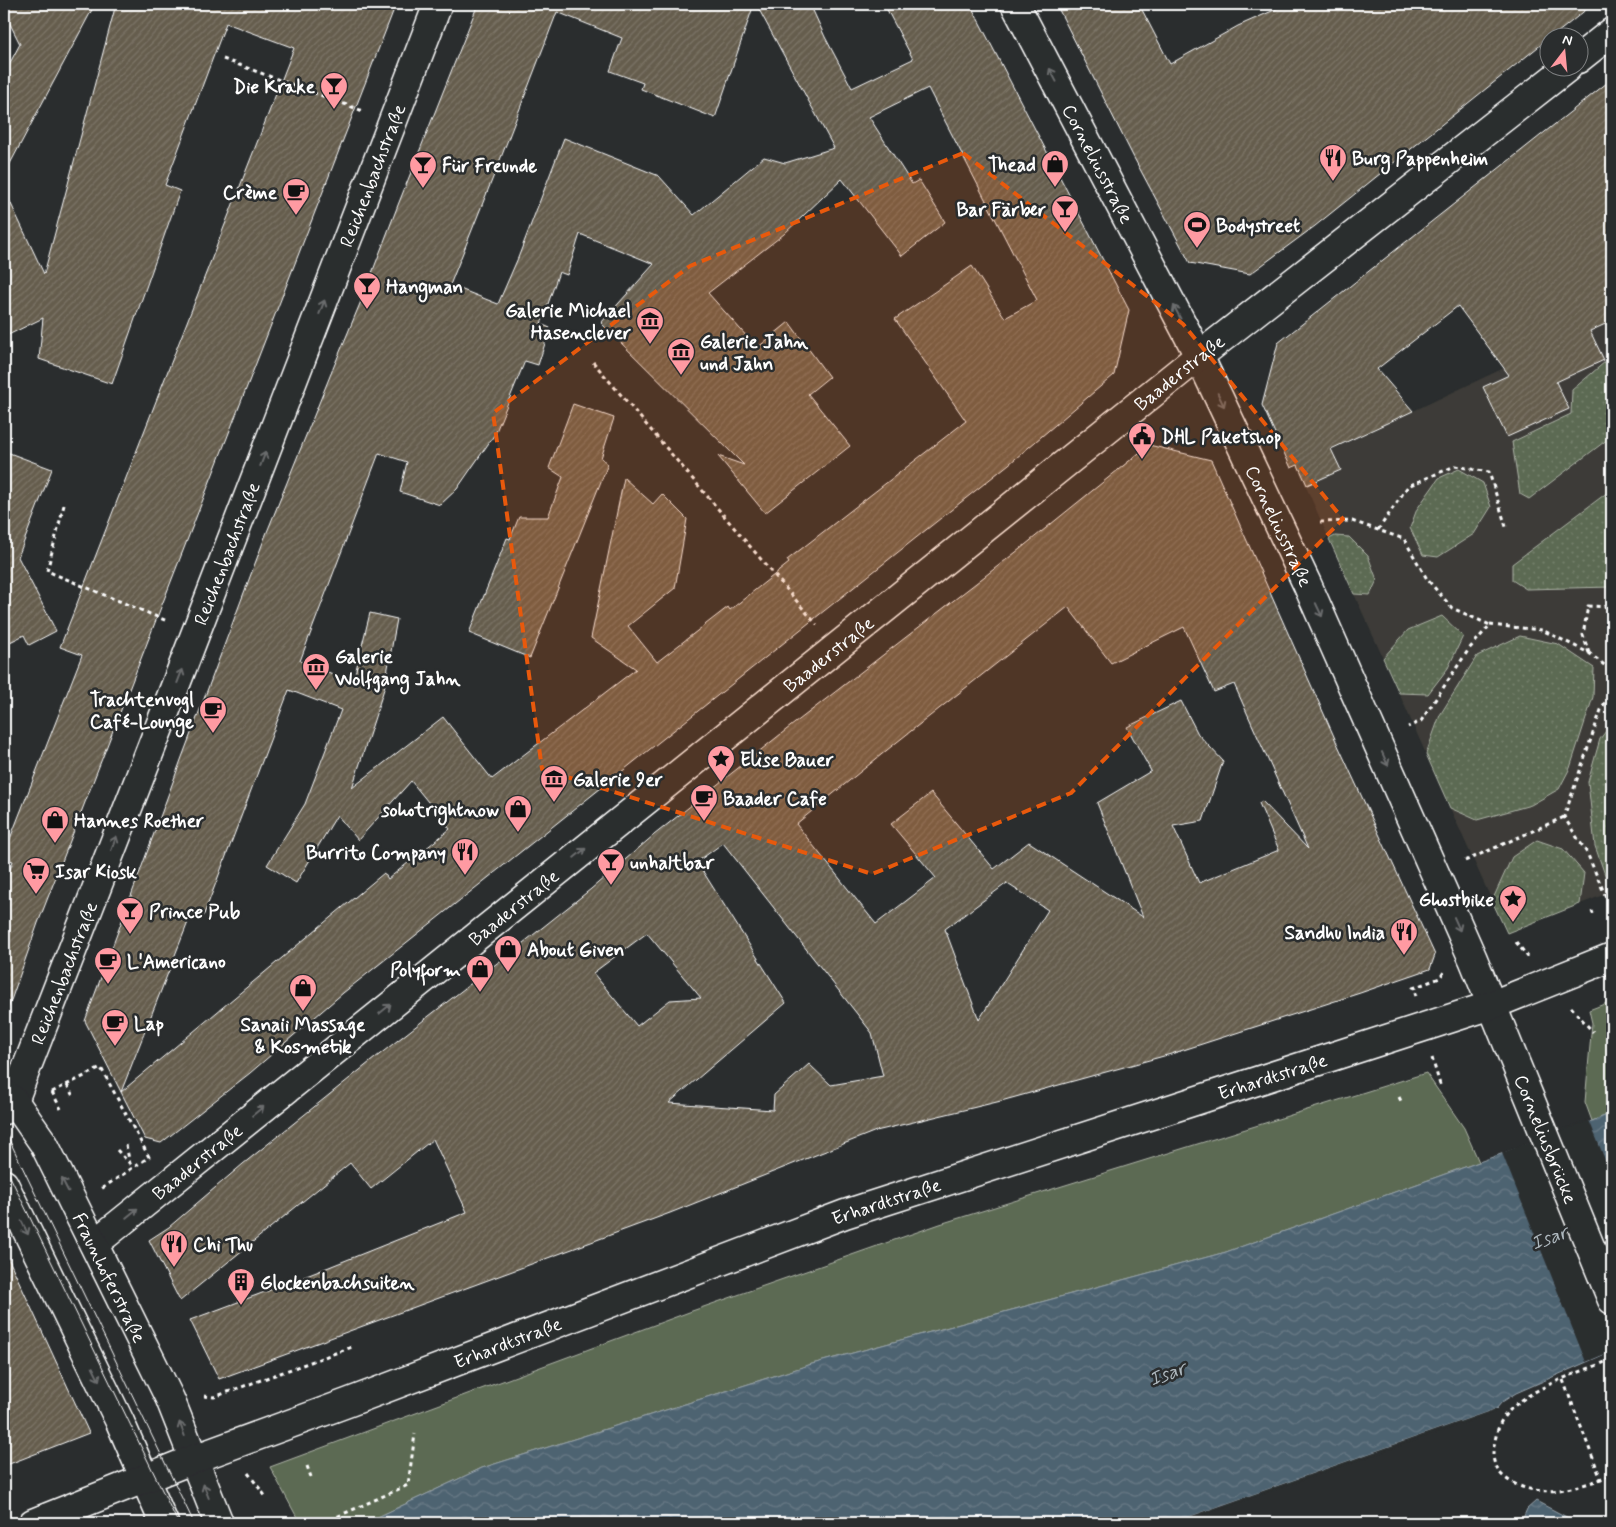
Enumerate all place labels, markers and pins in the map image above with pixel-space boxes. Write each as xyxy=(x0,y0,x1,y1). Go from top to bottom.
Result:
bar icon: Die Krake xyxy=(319,71,349,110)
place label: Die Krake xyxy=(233,75,316,100)
restaurant icon: Burg Pappenheim xyxy=(1318,143,1348,182)
place label: Burg Pappenheim xyxy=(1352,147,1488,175)
shop icon: Thead xyxy=(1040,149,1070,188)
bar icon: Für Freunde xyxy=(408,150,438,189)
place label: Thead xyxy=(988,153,1036,178)
place label: Für Freunde xyxy=(442,154,537,179)
cafe icon: Crème xyxy=(281,177,311,216)
place label: Crème xyxy=(223,181,278,206)
bar icon: Bar Färber xyxy=(1050,194,1080,233)
place label: Bar Färber xyxy=(957,198,1046,223)
sports icon: Bodystreet xyxy=(1182,210,1212,249)
place label: Bodystreet xyxy=(1216,214,1300,239)
bar icon: Hangman xyxy=(352,271,382,310)
place label: Hangman xyxy=(386,275,463,303)
place label: Galerie Michael Hasenclever xyxy=(505,299,631,346)
museum icon: Galerie Michael Hasenclever xyxy=(635,306,665,345)
place label: Galerie Jahn und Jahn xyxy=(700,330,808,377)
museum icon: Galerie Jahn und Jahn xyxy=(666,337,696,376)
public building icon: DHL Paketshop xyxy=(1127,421,1157,460)
place label: DHL Paketshop xyxy=(1161,425,1281,450)
place label: Galerie Wolfgang Jahn xyxy=(334,645,461,695)
museum icon: Galerie Wolfgang Jahn xyxy=(301,652,331,691)
place label: Trachtenvogl Café-Lounge xyxy=(90,688,194,738)
cafe icon: Trachtenvogl Café-Lounge xyxy=(198,695,228,734)
place icon: Elise Bauer xyxy=(706,744,736,783)
place label: Elise Bauer xyxy=(740,748,834,773)
museum icon: Galerie 9er xyxy=(539,764,569,803)
place label: Galerie 9er xyxy=(573,768,663,793)
cafe icon: Baader Cafe xyxy=(689,783,719,822)
place label: Baader Cafe xyxy=(723,787,827,812)
shop icon: sohotrightnow xyxy=(503,794,533,833)
place label: sohotrightnow xyxy=(380,798,499,826)
shop icon: Hannes Roether xyxy=(40,805,70,844)
place label: Hannes Roether xyxy=(74,809,204,834)
restaurant icon: Burrito Company xyxy=(450,837,480,876)
place label: Burrito Company xyxy=(306,841,446,866)
bar icon: unhaltbar xyxy=(596,847,626,886)
place label: unhaltbar xyxy=(630,851,715,876)
supermarket icon: Isar Kiosk xyxy=(21,856,51,895)
place label: Isar Kiosk xyxy=(55,860,137,885)
place icon: Ghostbike xyxy=(1498,884,1528,923)
place label: Ghostbike xyxy=(1419,888,1494,913)
bar icon: Prince Pub xyxy=(115,896,145,935)
place label: Prince Pub xyxy=(149,900,240,925)
restaurant icon: Sandhu India xyxy=(1389,917,1419,956)
place label: Sandhu India xyxy=(1284,921,1385,946)
shop icon: About Given xyxy=(493,934,523,973)
place label: About Given xyxy=(527,938,625,963)
cafe icon: L'Americano xyxy=(93,946,123,985)
place label: L'Americano xyxy=(127,950,226,975)
shop icon: Polyform xyxy=(465,954,495,993)
place label: Polyform xyxy=(390,958,461,986)
shop icon: Sanaii Massage & Kosmetik xyxy=(288,973,318,1012)
cafe icon: Lap xyxy=(100,1008,130,1047)
place label: Lap xyxy=(134,1012,164,1037)
place label: Sanaii Massage & Kosmetik xyxy=(241,1013,366,1060)
restaurant icon: Chi Thu xyxy=(159,1229,189,1268)
place label: Chi Thu xyxy=(193,1233,253,1258)
building icon: Glockenbachsuiten xyxy=(226,1267,256,1306)
place label: Glockenbachsuiten xyxy=(260,1271,414,1296)

